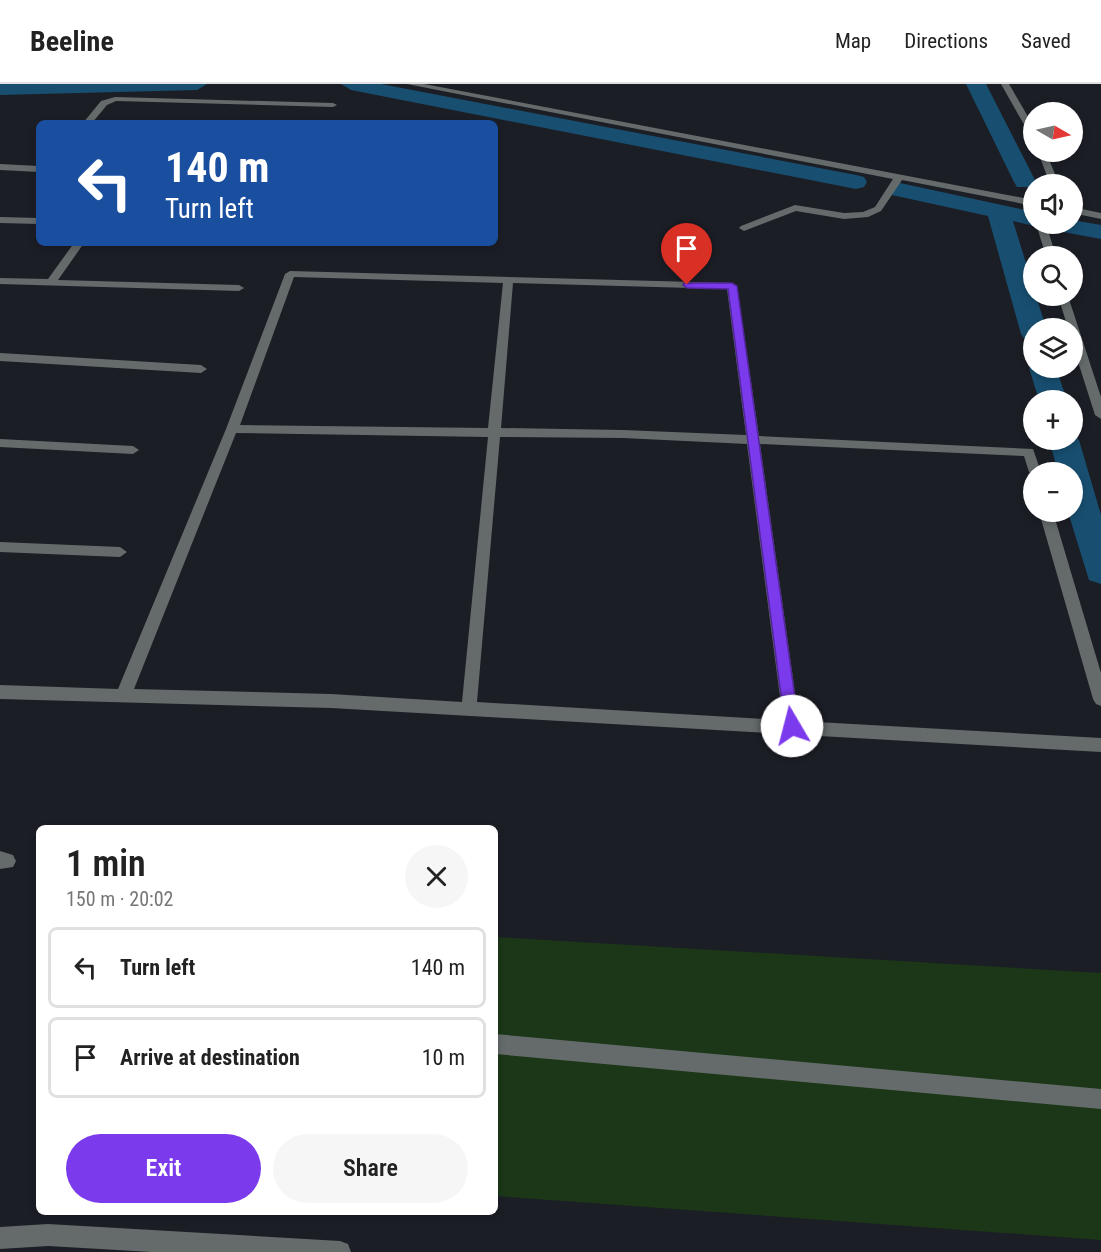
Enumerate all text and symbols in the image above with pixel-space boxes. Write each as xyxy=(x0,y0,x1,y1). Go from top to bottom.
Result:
text: Beeline xyxy=(30,25,114,58)
text: Map xyxy=(835,29,871,53)
text: Directions xyxy=(904,29,988,53)
text: Saved xyxy=(1021,29,1071,53)
north arrow xyxy=(1023,102,1083,162)
map controls xyxy=(1023,102,1083,522)
text: 140 m xyxy=(165,143,270,192)
icon: left xyxy=(66,144,144,222)
button: sound xyxy=(1023,174,1083,234)
text: Turn left xyxy=(165,193,254,225)
pin xyxy=(661,223,712,285)
icon: arrive xyxy=(670,232,703,265)
button: search xyxy=(1023,246,1083,306)
button: layers xyxy=(1023,318,1083,378)
button: + xyxy=(1023,390,1083,450)
button: − xyxy=(1023,462,1083,522)
position arrow xyxy=(760,694,824,758)
text: 1 min xyxy=(66,843,146,885)
button: close xyxy=(405,845,468,908)
text: 150 m · 20:02 xyxy=(66,887,173,911)
icon: left xyxy=(69,951,102,984)
text: Turn left xyxy=(120,955,195,980)
text: 140 m xyxy=(411,955,465,980)
icon: arrive xyxy=(69,1041,102,1074)
text: Arrive at destination xyxy=(120,1045,300,1070)
text: 10 m xyxy=(422,1045,465,1070)
button: Exit xyxy=(66,1134,261,1203)
button: Share xyxy=(273,1134,468,1203)

